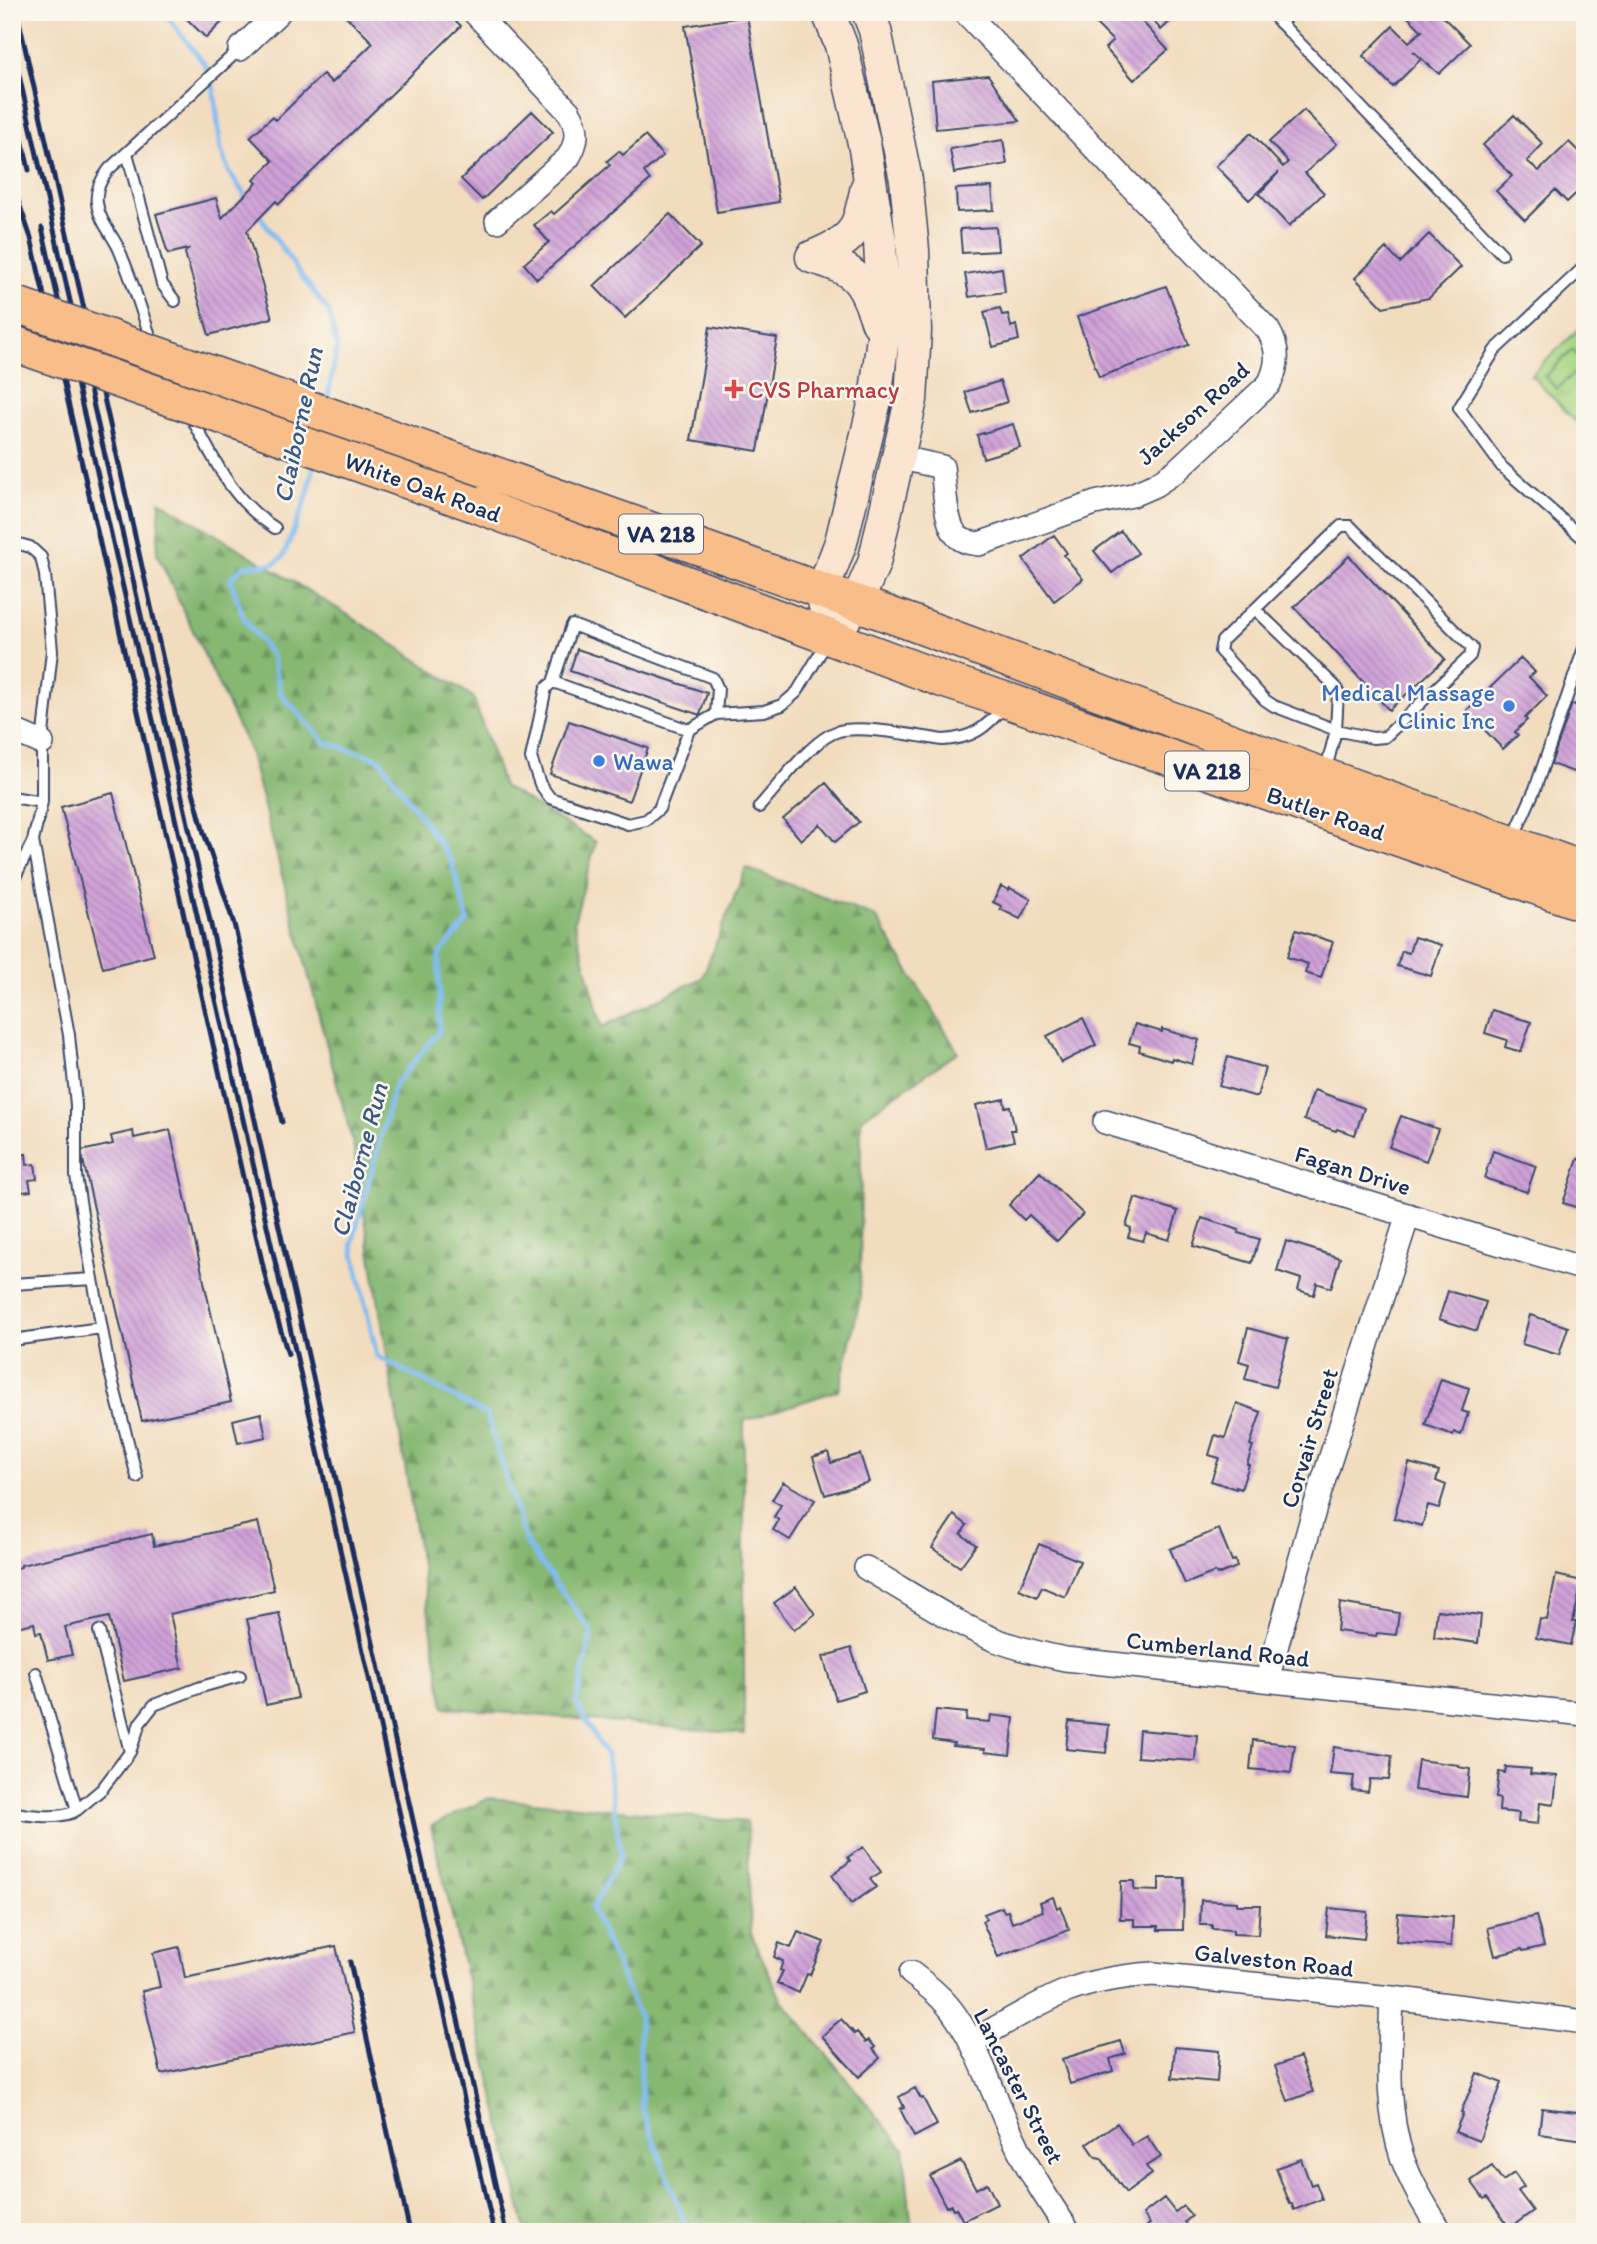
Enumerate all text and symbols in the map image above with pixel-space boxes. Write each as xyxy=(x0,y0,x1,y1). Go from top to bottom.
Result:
water label: Claiborne Run xyxy=(266,344,330,506)
street label: Jackson Road xyxy=(1131,355,1255,471)
place label: CVS Pharmacy xyxy=(748,375,899,404)
marker: CVS Pharmacy xyxy=(726,381,742,397)
street label: White Oak Road xyxy=(341,445,505,529)
road number: VA 218 xyxy=(619,514,703,554)
place label: Medical Massage Clinic Inc xyxy=(1321,678,1495,735)
marker: Medical Massage Clinic Inc xyxy=(1501,698,1517,714)
place label: Wawa xyxy=(613,747,674,776)
road number: VA 218 xyxy=(1165,751,1249,790)
marker: Wawa xyxy=(591,753,607,769)
street label: Butler Road xyxy=(1263,779,1389,847)
water label: Claiborne Run xyxy=(323,1079,395,1240)
street label: Fagan Drive xyxy=(1292,1139,1414,1201)
street label: Corvair Street xyxy=(1274,1365,1344,1511)
street label: Cumberland Road xyxy=(1125,1625,1311,1673)
street label: Galveston Road xyxy=(1193,1937,1355,1983)
street label: Lancaster Street xyxy=(967,2003,1071,2169)

